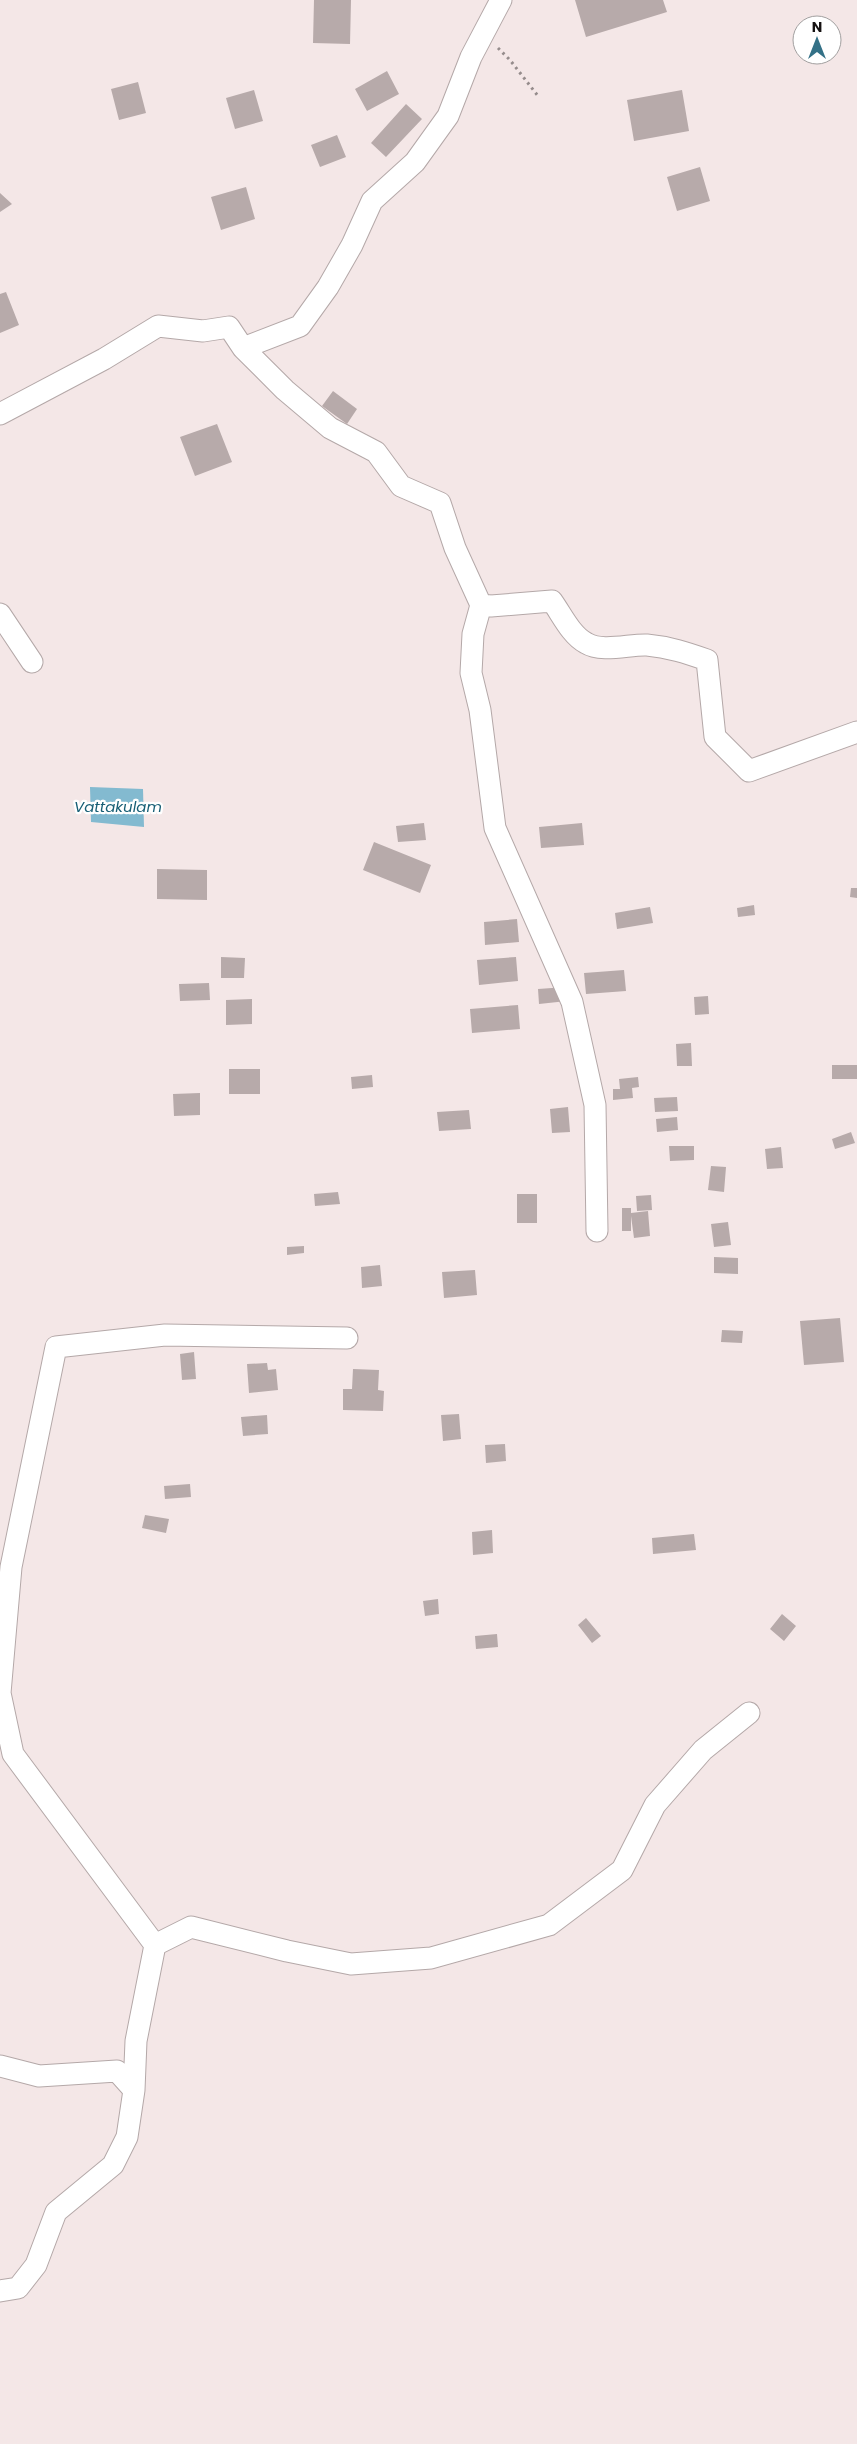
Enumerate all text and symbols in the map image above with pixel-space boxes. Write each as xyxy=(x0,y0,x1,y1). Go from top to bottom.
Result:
north arrow xyxy=(792,15,842,65)
text: N xyxy=(812,17,822,37)
water label: Vattakulam xyxy=(74,796,162,817)

